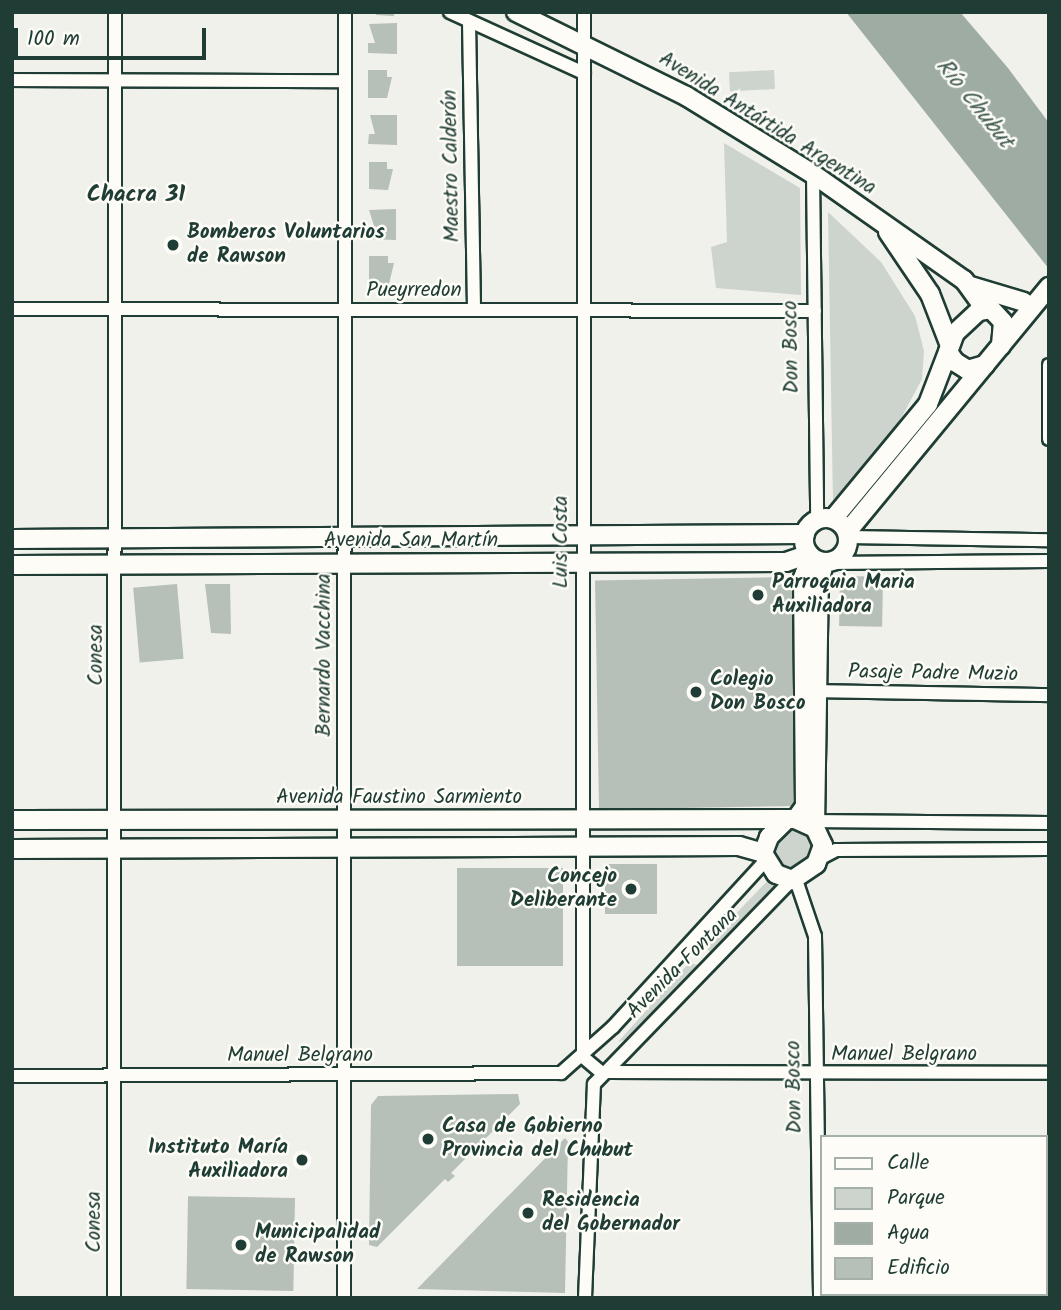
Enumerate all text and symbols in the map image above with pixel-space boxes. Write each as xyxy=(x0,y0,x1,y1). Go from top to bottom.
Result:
scale bar xyxy=(18,14,210,58)
text: 100 m xyxy=(27,23,80,56)
street label: Avenida Antártida Argentina xyxy=(654,47,880,201)
water label: Río Chubut xyxy=(929,53,1019,155)
street label: Maestro Calderón xyxy=(438,89,466,243)
district label: Chacra 31 xyxy=(87,181,185,209)
place label: Bomberos Voluntarios de Rawson xyxy=(187,220,385,270)
marker: Bomberos Voluntarios de Rawson xyxy=(165,237,181,253)
street label: Pueyrredon xyxy=(366,278,462,304)
street label: Don Bosco xyxy=(779,300,805,394)
street label: Luis Costa xyxy=(549,496,575,588)
street label: Avenida San Martín xyxy=(324,528,498,554)
place label: Parroquia Maria Auxiliadora xyxy=(772,570,915,620)
street label: Bernardo Vacchina xyxy=(312,573,338,737)
marker: Parroquia Maria Auxiliadora xyxy=(750,587,766,603)
street label: Conesa xyxy=(84,624,110,686)
street label: Pasaje Padre Muzio xyxy=(848,660,1018,688)
place label: Colegio Don Bosco xyxy=(710,667,806,717)
marker: Colegio Don Bosco xyxy=(688,684,704,700)
street label: Avenida Faustino Sarmiento xyxy=(276,785,522,811)
place label: Concejo Deliberante xyxy=(510,864,617,914)
marker: Concejo Deliberante xyxy=(623,881,639,897)
street label: Avenida Fontana xyxy=(622,903,744,1025)
street label: Don Bosco xyxy=(782,1040,808,1134)
street label: Manuel Belgrano xyxy=(831,1042,977,1068)
street label: Manuel Belgrano xyxy=(227,1043,373,1069)
place label: Casa de Gobierno Provincia del Chubut xyxy=(442,1114,633,1164)
marker: Casa de Gobierno Provincia del Chubut xyxy=(420,1131,436,1147)
place label: Instituto María Auxiliadora xyxy=(148,1135,288,1185)
legend xyxy=(820,1135,1047,1296)
text: Calle xyxy=(887,1147,929,1180)
marker: Instituto María Auxiliadora xyxy=(294,1152,310,1168)
text: Parque xyxy=(887,1182,945,1215)
place label: Residencia del Gobernador xyxy=(542,1188,680,1238)
street label: Conesa xyxy=(82,1191,108,1253)
marker: Residencia del Gobernador xyxy=(520,1205,536,1221)
text: Agua xyxy=(887,1217,930,1250)
place label: Municipalidad de Rawson xyxy=(255,1220,380,1270)
marker: Municipalidad de Rawson xyxy=(233,1237,249,1253)
text: Edificio xyxy=(887,1252,950,1285)

